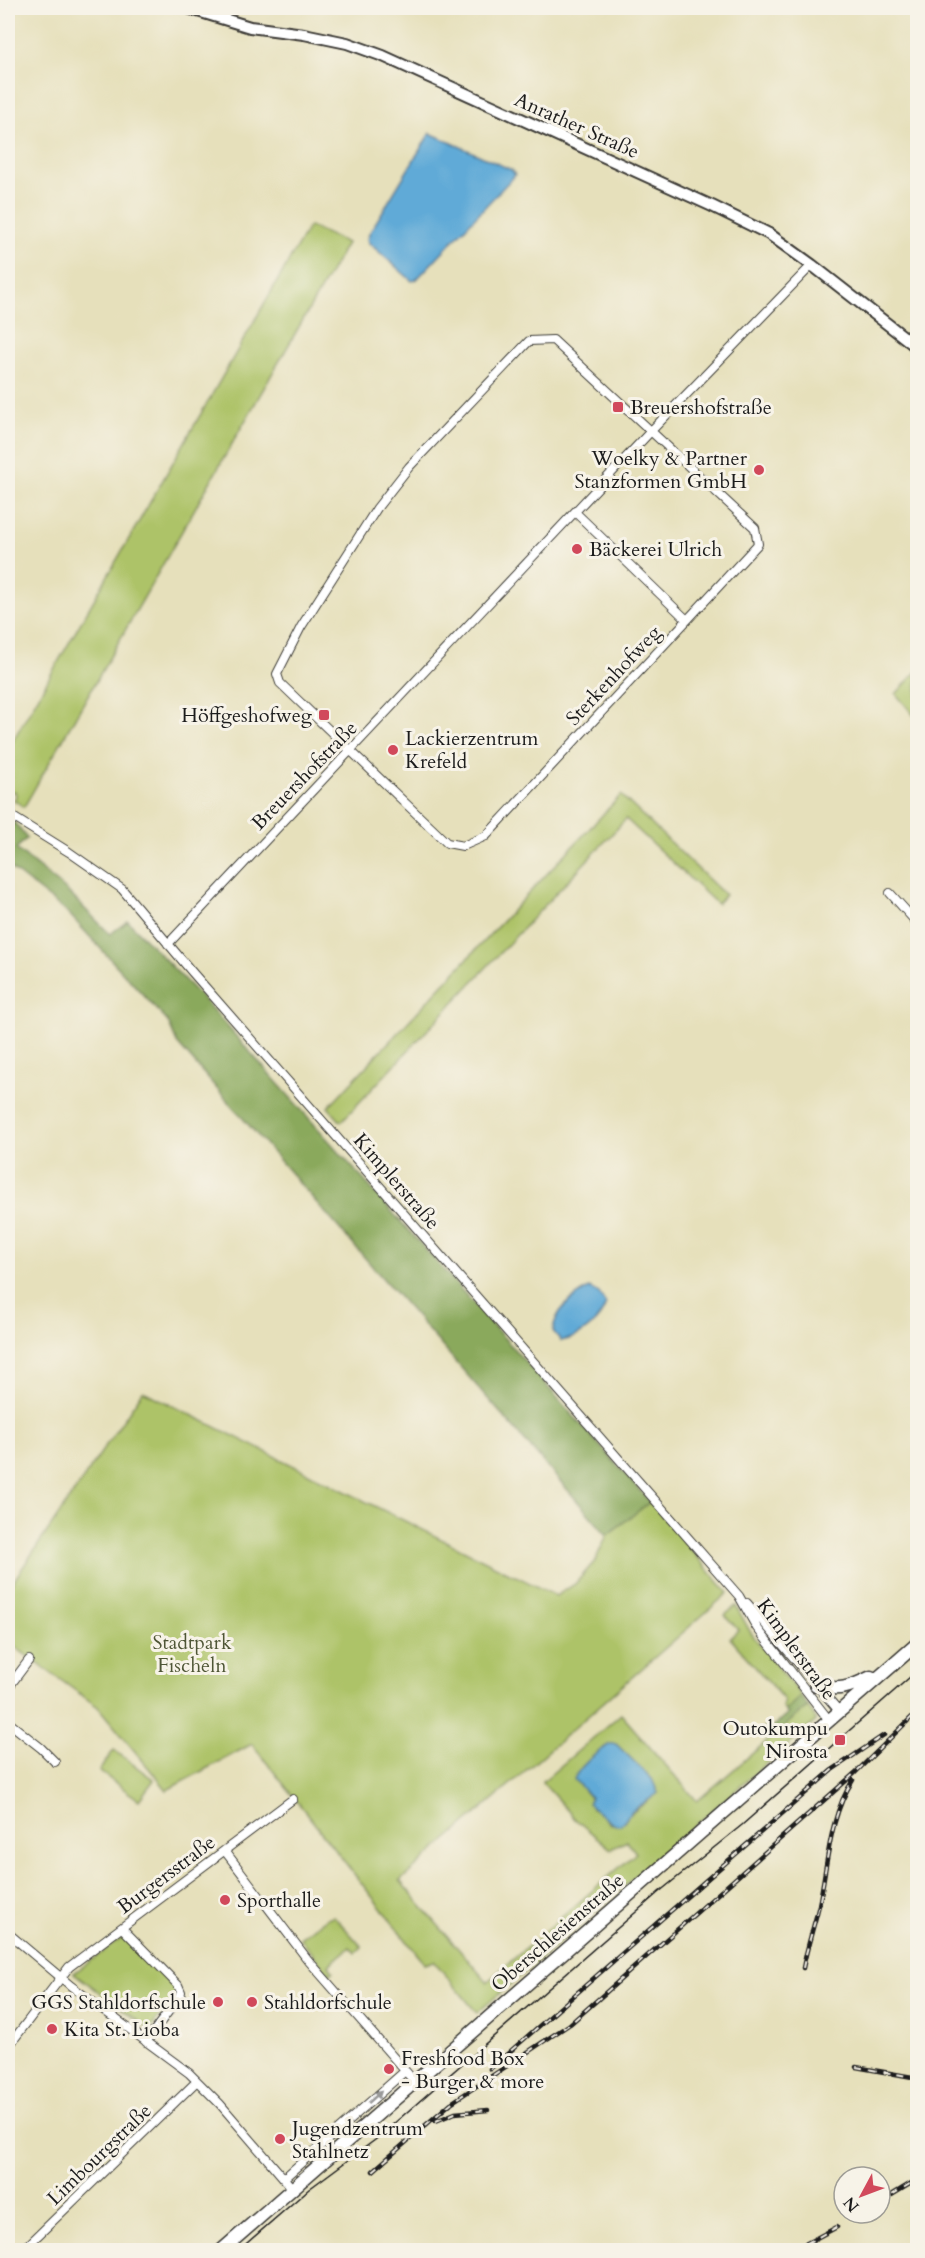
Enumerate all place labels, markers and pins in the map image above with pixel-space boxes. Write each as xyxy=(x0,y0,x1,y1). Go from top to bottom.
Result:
place label: Breuershofstraße xyxy=(630,394,772,421)
marker: Breuershofstraße xyxy=(611,400,625,414)
place label: Woelky & Partner Stanzformen GmbH xyxy=(575,445,748,495)
marker: Woelky & Partner Stanzformen GmbH xyxy=(752,463,766,477)
place label: Bäckerei Ulrich xyxy=(589,536,722,563)
marker: Bäckerei Ulrich xyxy=(570,542,584,556)
place label: Höffgeshofweg xyxy=(181,702,313,729)
marker: Höffgeshofweg xyxy=(317,708,331,722)
place label: Lackierzentrum Krefeld xyxy=(405,725,539,775)
marker: Lackierzentrum Krefeld xyxy=(386,743,400,757)
place label: Outokumpu Nirosta xyxy=(722,1715,828,1765)
marker: Outokumpu Nirosta xyxy=(833,1733,847,1747)
place label: Sporthalle xyxy=(237,1887,321,1914)
marker: Sporthalle xyxy=(218,1893,232,1907)
place label: GGS Stahldorfschule xyxy=(31,1989,206,2016)
place label: Stahldorfschule xyxy=(264,1989,392,2016)
marker: GGS Stahldorfschule xyxy=(211,1995,225,2009)
marker: Stahldorfschule xyxy=(245,1995,259,2009)
place label: Kita St. Lioba xyxy=(64,2016,180,2043)
marker: Kita St. Lioba xyxy=(45,2022,59,2036)
place label: Freshfood Box - Burger & more xyxy=(401,2045,544,2095)
marker: Freshfood Box - Burger & more xyxy=(382,2062,396,2076)
place label: Jugendzentrum Stahlnetz xyxy=(289,2115,423,2165)
marker: Jugendzentrum Stahlnetz xyxy=(273,2132,287,2146)

